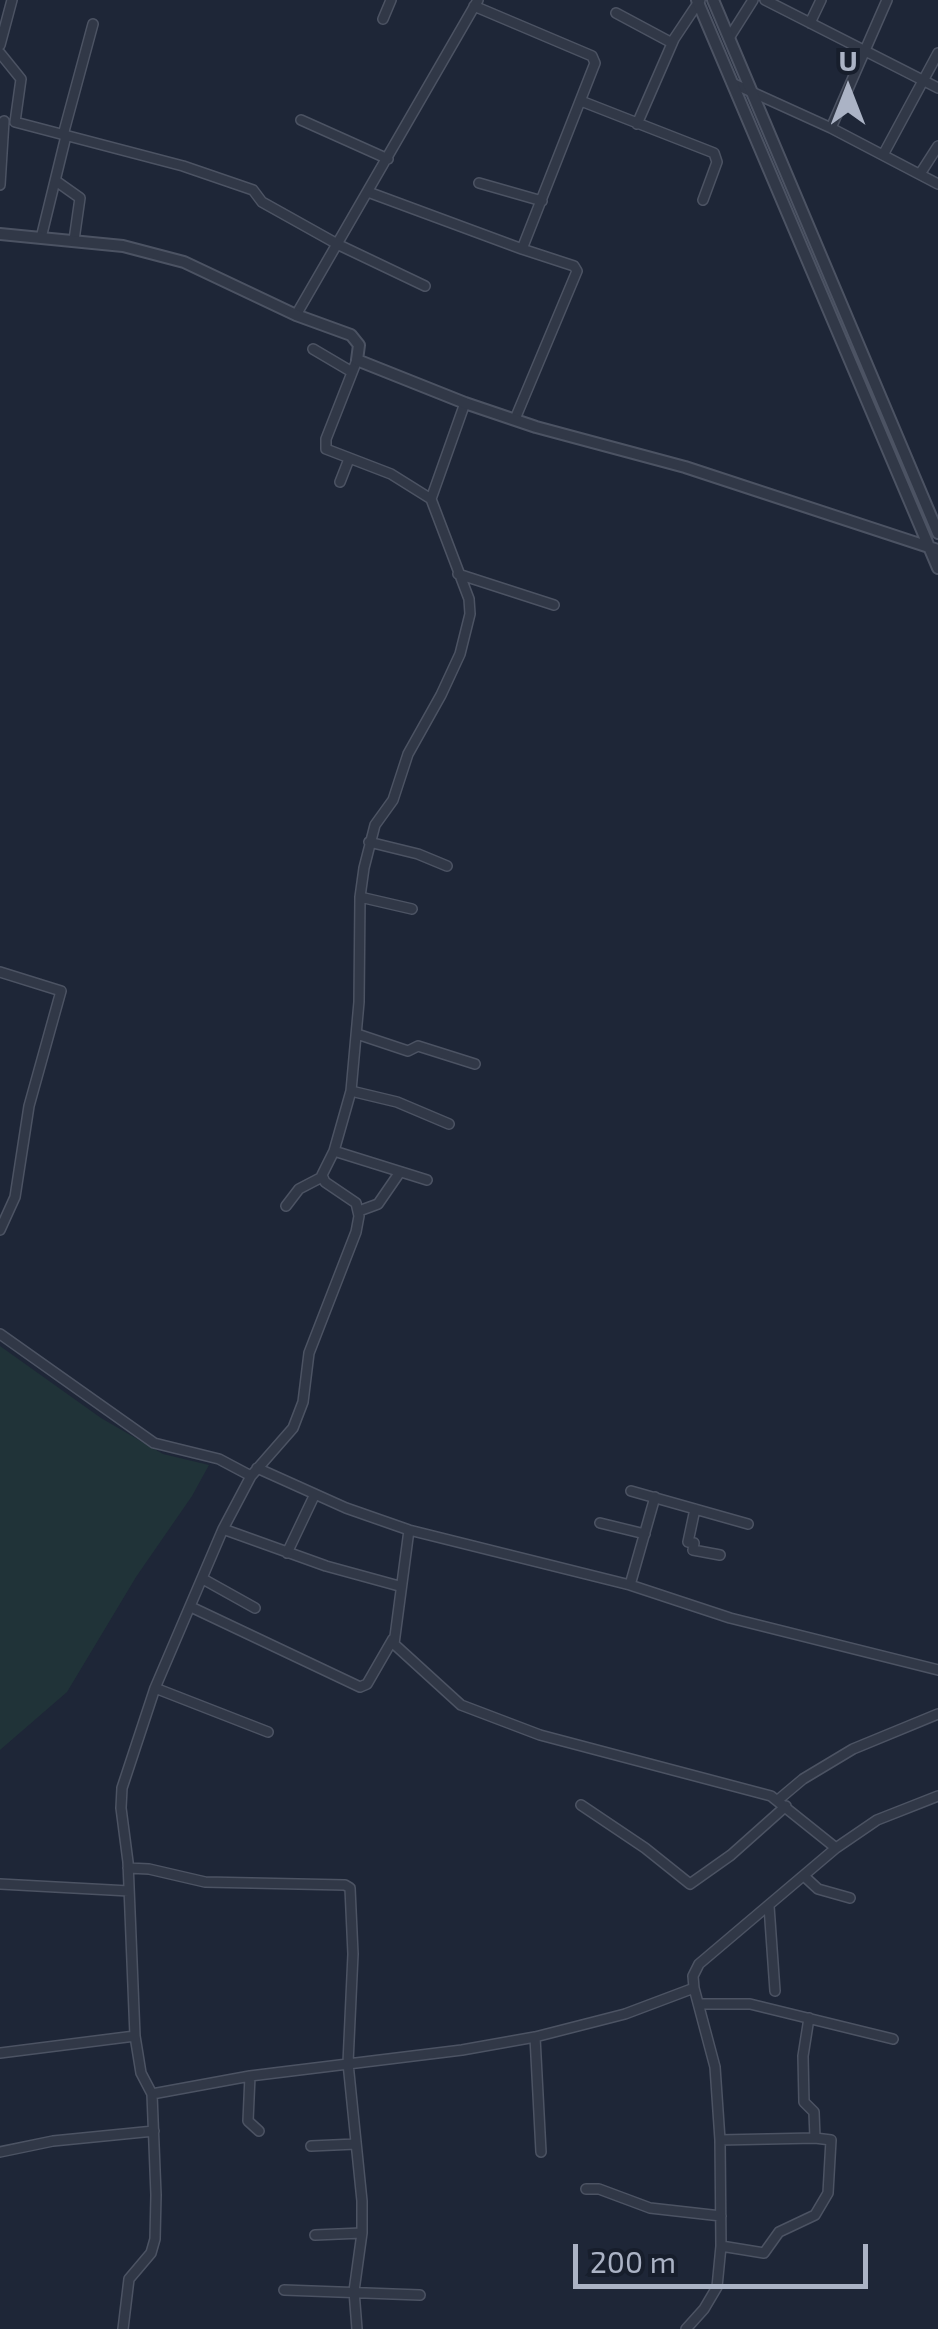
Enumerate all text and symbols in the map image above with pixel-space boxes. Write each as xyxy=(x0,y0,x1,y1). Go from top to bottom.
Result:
north arrow xyxy=(798,40,898,140)
text: U xyxy=(838,43,858,77)
scale bar xyxy=(578,2224,873,2286)
text: 200 m xyxy=(590,2243,676,2279)

